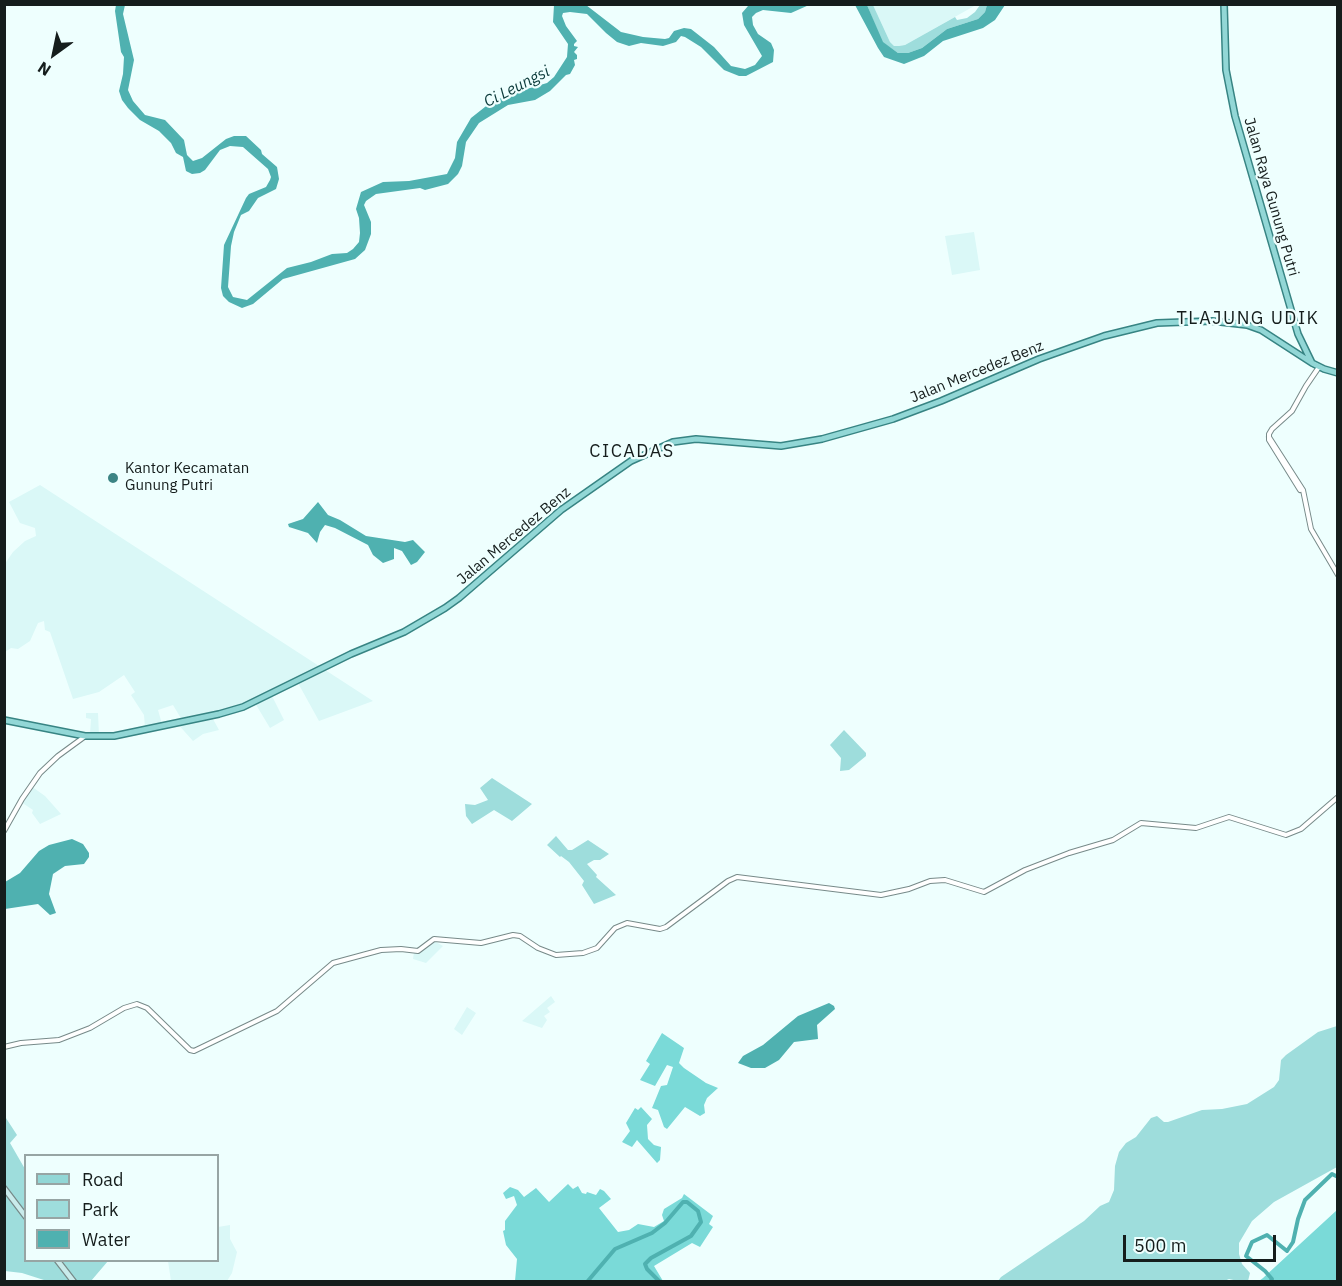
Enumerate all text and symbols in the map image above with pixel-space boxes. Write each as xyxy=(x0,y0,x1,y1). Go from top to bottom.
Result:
north arrow xyxy=(24,24,84,84)
text: N xyxy=(34,58,55,81)
water label: Ci Leungsi xyxy=(481,62,553,112)
street label: Jalan Raya Gunung Putri xyxy=(1240,116,1302,278)
district label: TLAJUNG UDIK xyxy=(1176,308,1320,330)
street label: Jalan Mercedez Benz xyxy=(908,337,1046,407)
district label: CICADAS xyxy=(589,441,675,463)
place label: Kantor Kecamatan Gunung Putri xyxy=(125,460,249,495)
marker: Kantor Kecamatan Gunung Putri xyxy=(106,471,120,485)
street label: Jalan Mercedez Benz xyxy=(454,483,574,589)
legend xyxy=(24,1154,219,1262)
text: Road xyxy=(82,1168,123,1191)
text: Park xyxy=(82,1198,118,1221)
scale bar xyxy=(1126,1223,1279,1261)
text: Water xyxy=(82,1228,130,1251)
text: 500 m xyxy=(1134,1234,1186,1257)

